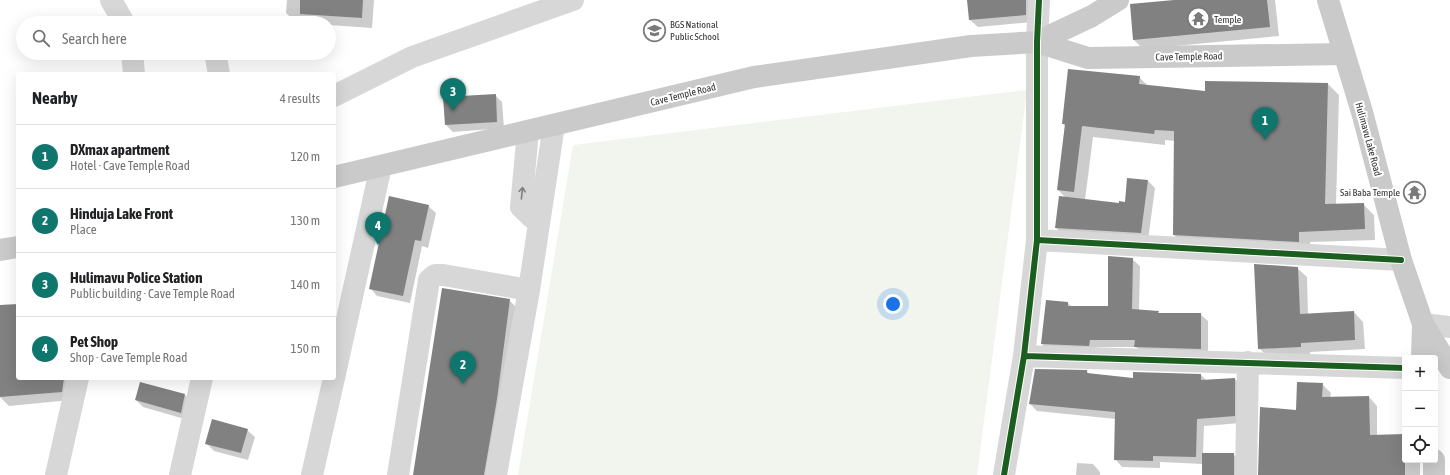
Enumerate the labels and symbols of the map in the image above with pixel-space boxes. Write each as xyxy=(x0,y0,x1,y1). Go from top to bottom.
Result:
temple icon: Temple xyxy=(1186,6,1212,32)
place label: Temple xyxy=(1214,14,1242,25)
school or university icon: BGS National Public School xyxy=(641,17,667,43)
place label: BGS National Public School xyxy=(670,19,720,42)
street label: Cave Temple Road xyxy=(1155,50,1223,63)
pin: 3 xyxy=(440,78,466,111)
street label: Cave Temple Road xyxy=(649,81,717,108)
street label: Hulimavu Lake Road xyxy=(1353,101,1384,177)
pin: 1 xyxy=(1252,107,1278,140)
temple icon: Sai Baba Temple xyxy=(1402,179,1428,205)
one-way arrow xyxy=(518,187,526,200)
place label: Sai Baba Temple xyxy=(1340,187,1400,198)
pin: 4 xyxy=(365,212,391,245)
your location xyxy=(883,294,903,314)
pin: 2 xyxy=(450,351,476,384)

